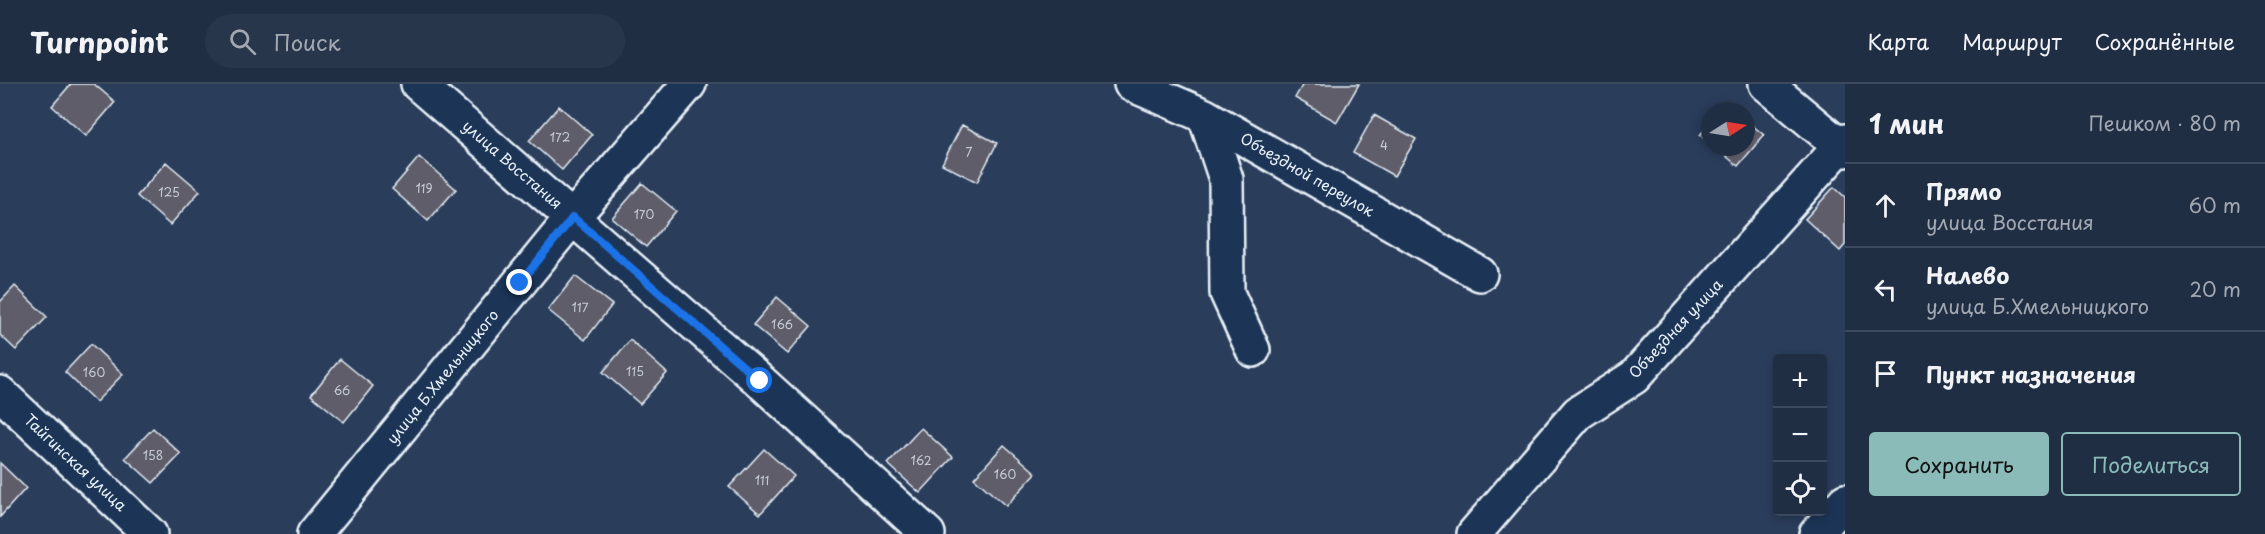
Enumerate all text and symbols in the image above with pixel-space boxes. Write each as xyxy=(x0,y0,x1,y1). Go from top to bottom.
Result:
search box xyxy=(205,14,625,68)
text: Turnpoint xyxy=(30,20,169,63)
icon: search xyxy=(226,25,259,58)
text: Поиск xyxy=(274,25,341,58)
text: Карта xyxy=(1868,25,1929,57)
text: Маршрут xyxy=(1962,25,2062,57)
text: Сохранённые xyxy=(2095,25,2235,57)
north arrow xyxy=(1701,102,1755,156)
text: 1 мин xyxy=(1869,104,1944,143)
text: Пешком · 80 m xyxy=(2088,108,2241,138)
street label: улица Восстания xyxy=(458,114,568,214)
street label: Объездной переулок xyxy=(1237,126,1379,222)
house number: 172 xyxy=(550,128,570,146)
house number: 4 xyxy=(1380,136,1388,154)
house number: 7 xyxy=(966,143,973,161)
text: Прямо xyxy=(1926,174,2001,207)
house number: 119 xyxy=(415,179,433,197)
house number: 125 xyxy=(158,183,180,201)
icon: ahead xyxy=(1869,189,1902,222)
text: 60 m xyxy=(2189,190,2241,220)
house number: 170 xyxy=(634,205,655,223)
text: улица Восстания xyxy=(1926,207,2094,237)
text: Налево xyxy=(1926,258,2009,291)
route end xyxy=(506,269,532,295)
street label: Объездная улица xyxy=(1623,273,1728,383)
icon: left xyxy=(1869,273,1902,306)
text: 20 m xyxy=(2189,274,2241,304)
text: улица Б.Хмельницкого xyxy=(1926,291,2149,321)
house number: 117 xyxy=(572,298,589,316)
street label: улица Б.Хмельницкого xyxy=(380,304,503,448)
house number: 166 xyxy=(771,315,793,333)
map controls xyxy=(1773,354,1827,516)
button: + xyxy=(1773,354,1827,408)
icon: arrive xyxy=(1869,357,1902,390)
text: Пункт назначения xyxy=(1926,357,2136,390)
house number: 115 xyxy=(626,362,644,380)
house number: 160 xyxy=(83,363,106,381)
route start xyxy=(746,367,772,393)
house number: 66 xyxy=(334,381,350,399)
street label: Тайгинская улица xyxy=(19,408,133,516)
button: − xyxy=(1773,408,1827,462)
button: Сохранить xyxy=(1869,432,2049,496)
button: Поделиться xyxy=(2061,432,2241,496)
house number: 158 xyxy=(143,446,163,464)
house number: 162 xyxy=(910,451,932,469)
button: locate xyxy=(1773,462,1827,516)
house number: 160 xyxy=(994,465,1017,483)
house number: 111 xyxy=(755,471,769,489)

